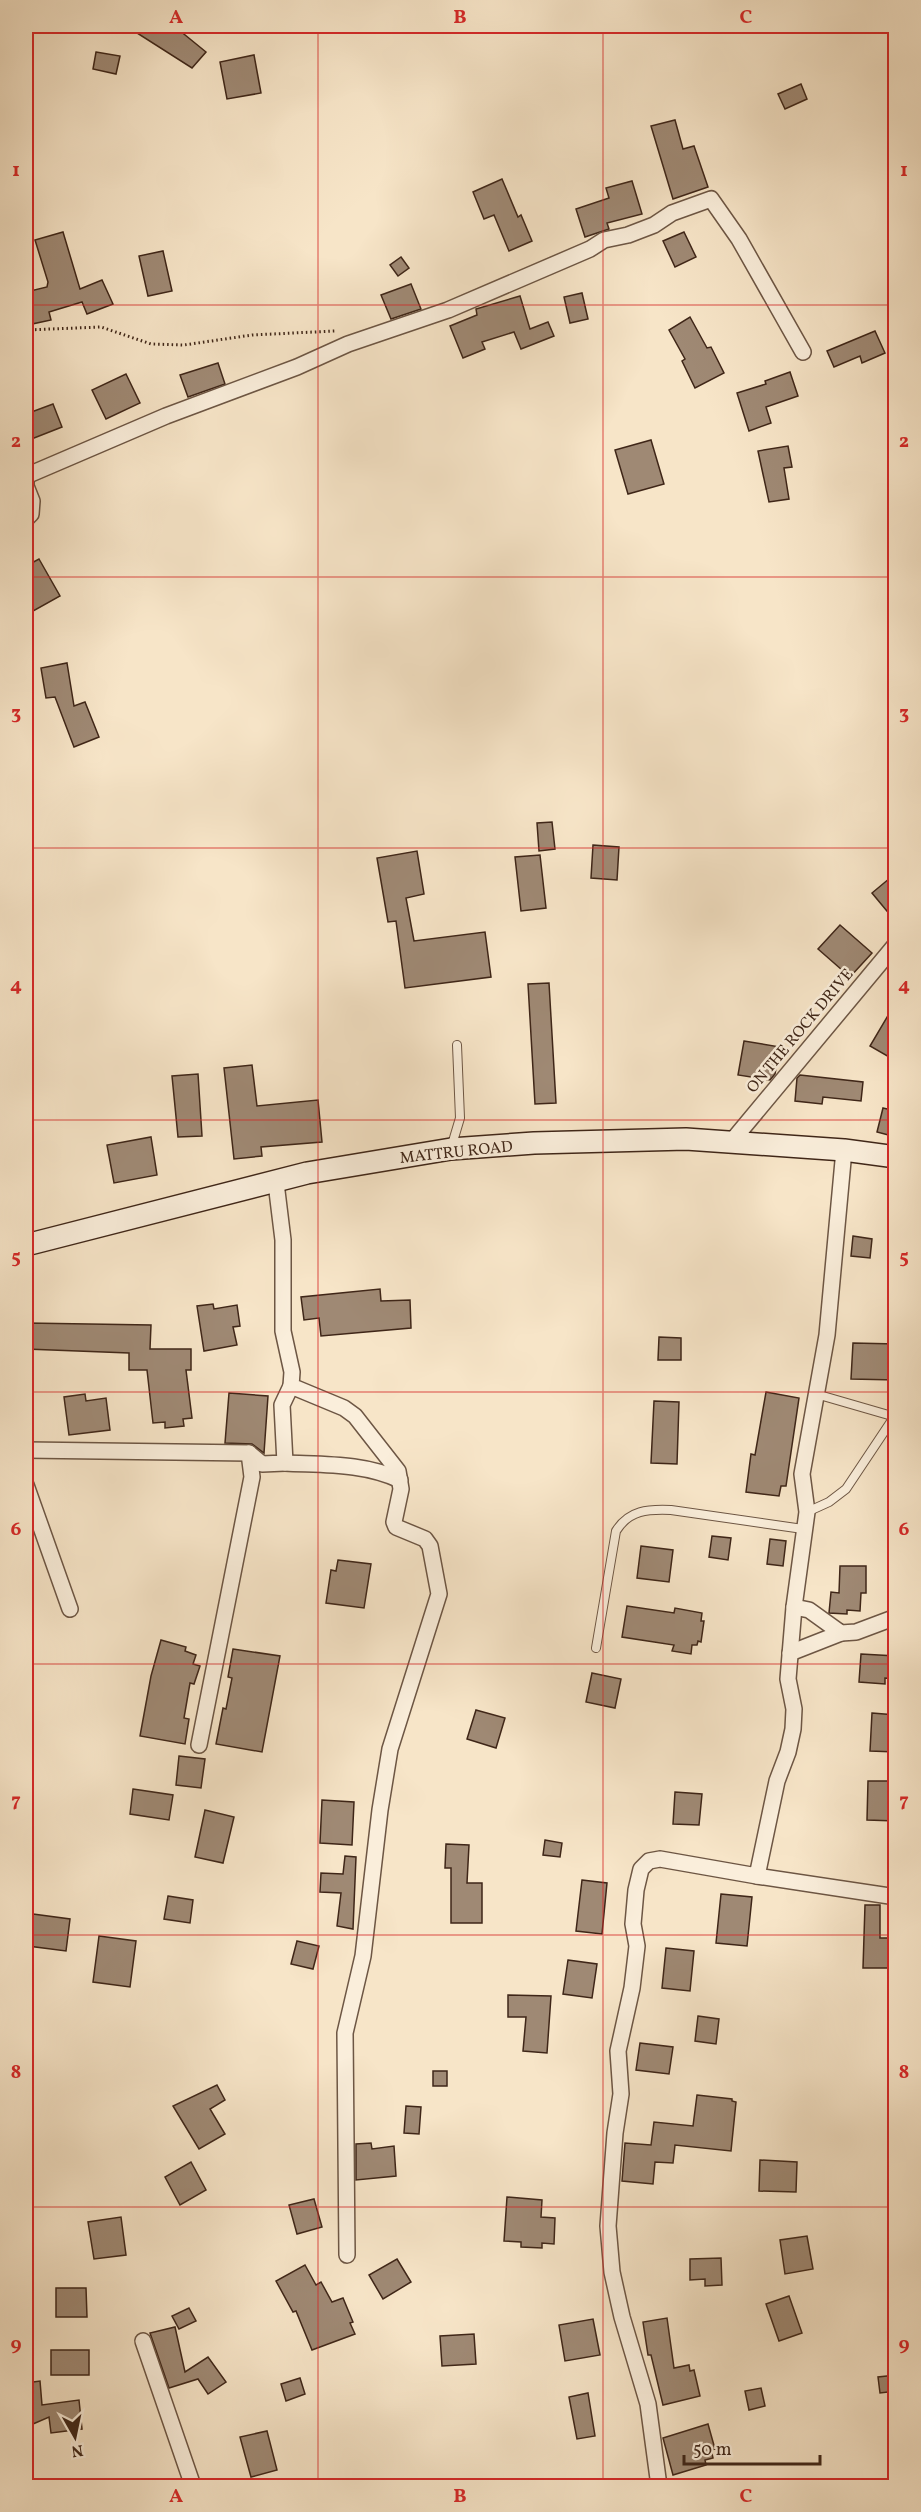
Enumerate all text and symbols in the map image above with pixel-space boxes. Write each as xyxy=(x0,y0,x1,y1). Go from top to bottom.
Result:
text: A xyxy=(169,4,183,32)
text: B xyxy=(453,4,467,32)
text: C xyxy=(740,4,753,32)
text: 1 xyxy=(12,157,20,185)
text: 1 xyxy=(900,157,908,185)
text: 2 xyxy=(11,428,21,456)
text: 2 xyxy=(899,428,909,456)
text: 3 xyxy=(11,700,21,728)
text: 3 xyxy=(899,700,909,728)
street label: ON THE ROCK DRIVE xyxy=(742,964,859,1098)
text: 4 xyxy=(10,972,22,1000)
text: 4 xyxy=(898,972,910,1000)
street label: MATTRU ROAD xyxy=(399,1136,514,1170)
text: 5 xyxy=(11,1244,21,1272)
text: 5 xyxy=(899,1244,909,1272)
text: 6 xyxy=(11,1516,22,1544)
text: 6 xyxy=(899,1516,910,1544)
text: 7 xyxy=(11,1787,21,1815)
text: 7 xyxy=(899,1787,909,1815)
text: 8 xyxy=(11,2059,21,2087)
text: 8 xyxy=(899,2059,909,2087)
text: 9 xyxy=(10,2331,22,2359)
text: 9 xyxy=(898,2331,910,2359)
north arrow xyxy=(45,2407,105,2467)
scale bar xyxy=(684,2428,820,2466)
text: N xyxy=(69,2438,84,2462)
text: 50 m xyxy=(693,2438,732,2463)
text: A xyxy=(169,2483,183,2511)
text: B xyxy=(453,2483,467,2511)
text: C xyxy=(740,2483,753,2511)

